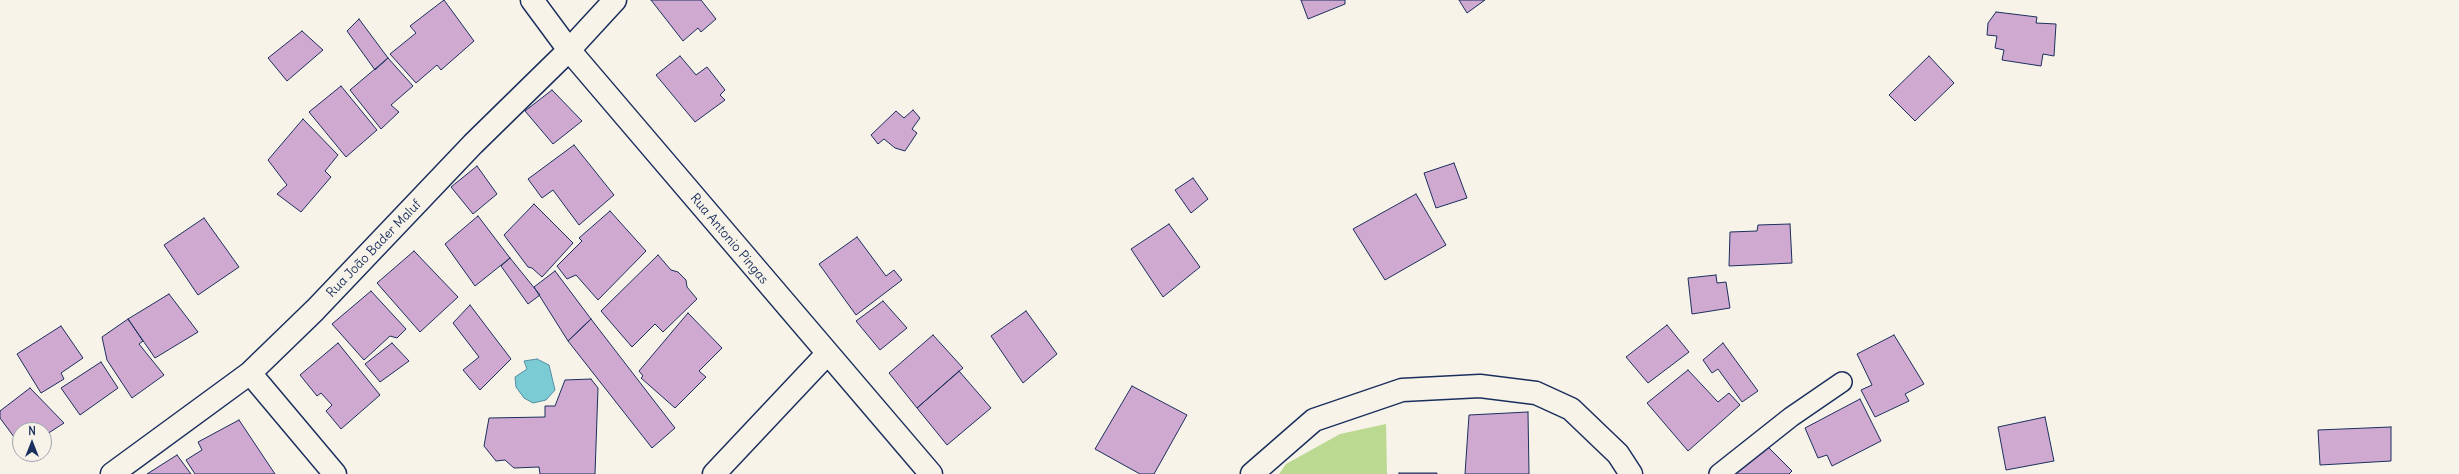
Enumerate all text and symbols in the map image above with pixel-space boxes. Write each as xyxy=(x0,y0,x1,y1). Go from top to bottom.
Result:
street label: Rua Antonio Pingas xyxy=(687,191,771,287)
street label: Rua João Bader Maluf xyxy=(323,197,425,301)
north arrow xyxy=(12,422,52,462)
text: N xyxy=(28,424,36,438)

